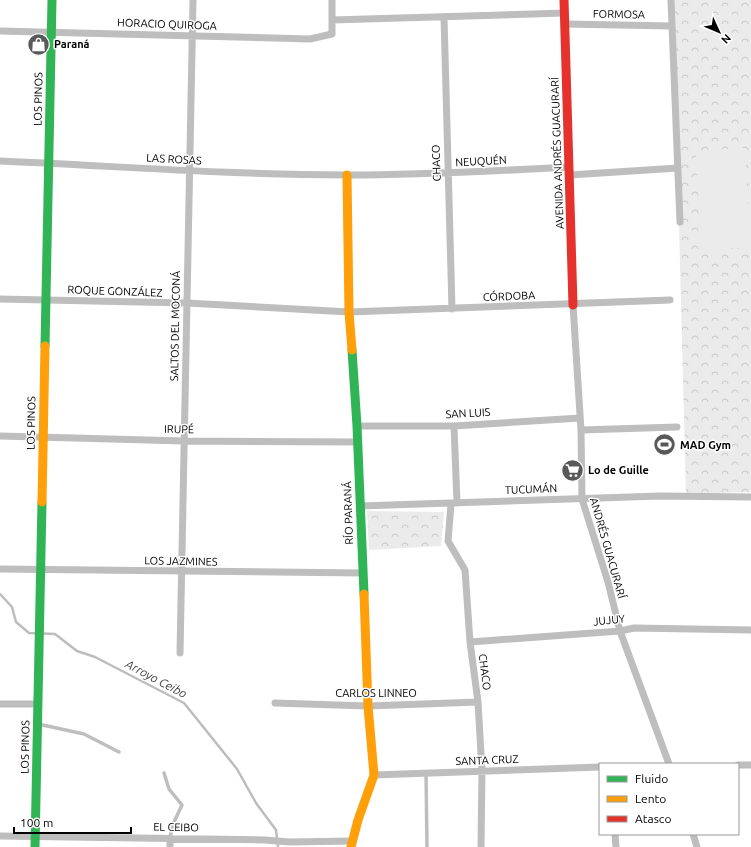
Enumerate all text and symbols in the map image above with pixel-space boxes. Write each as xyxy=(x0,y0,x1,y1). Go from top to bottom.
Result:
street label: FORMOSA xyxy=(593,8,646,20)
north arrow xyxy=(699,12,739,52)
street label: HORACIO QUIROGA xyxy=(117,16,218,32)
shop icon: Paraná xyxy=(26,31,52,57)
text: N xyxy=(719,32,733,46)
place label: Paraná xyxy=(54,38,90,50)
street label: LOS PINOS xyxy=(32,72,44,126)
street label: AVENIDA ANDRÉS GUACURARÍ xyxy=(547,77,566,229)
street label: CHACO xyxy=(429,144,443,182)
street label: LAS ROSAS xyxy=(146,152,202,166)
street label: NEUQUÉN xyxy=(455,153,507,168)
street label: SALTOS DEL MOCONÁ xyxy=(167,270,182,381)
street label: ROQUE GONZÁLEZ xyxy=(67,282,163,299)
street label: CÓRDOBA xyxy=(483,288,536,303)
street label: LOS PINOS xyxy=(25,396,37,450)
street label: SAN LUIS xyxy=(445,406,491,420)
street label: IRUPÉ xyxy=(164,422,194,435)
sports icon: MAD Gym xyxy=(651,432,677,458)
place label: MAD Gym xyxy=(680,439,731,451)
supermarket icon: Lo de Guille xyxy=(559,457,585,483)
place label: Lo de Guille xyxy=(588,464,649,476)
street label: RÍO PARANÁ xyxy=(340,480,355,545)
street label: TUCUMÁN xyxy=(505,481,557,496)
street label: ANDRÉS GUACURARÍ xyxy=(588,496,629,600)
street label: LOS JAZMINES xyxy=(144,554,218,568)
street label: JUJUY xyxy=(592,612,626,628)
street label: CHACO xyxy=(477,653,493,691)
water label: Arroyo Ceibo xyxy=(123,657,190,700)
street label: CARLOS LINNEO xyxy=(335,687,417,699)
street label: LOS PINOS xyxy=(19,720,31,774)
street label: SANTA CRUZ xyxy=(455,753,519,767)
legend xyxy=(599,763,739,835)
text: Fluido xyxy=(635,772,668,785)
text: Lento xyxy=(635,792,666,805)
scale bar xyxy=(14,809,131,835)
text: Atasco xyxy=(635,812,671,825)
text: 100 m xyxy=(20,816,53,829)
street label: EL CEIBO xyxy=(153,821,199,833)

